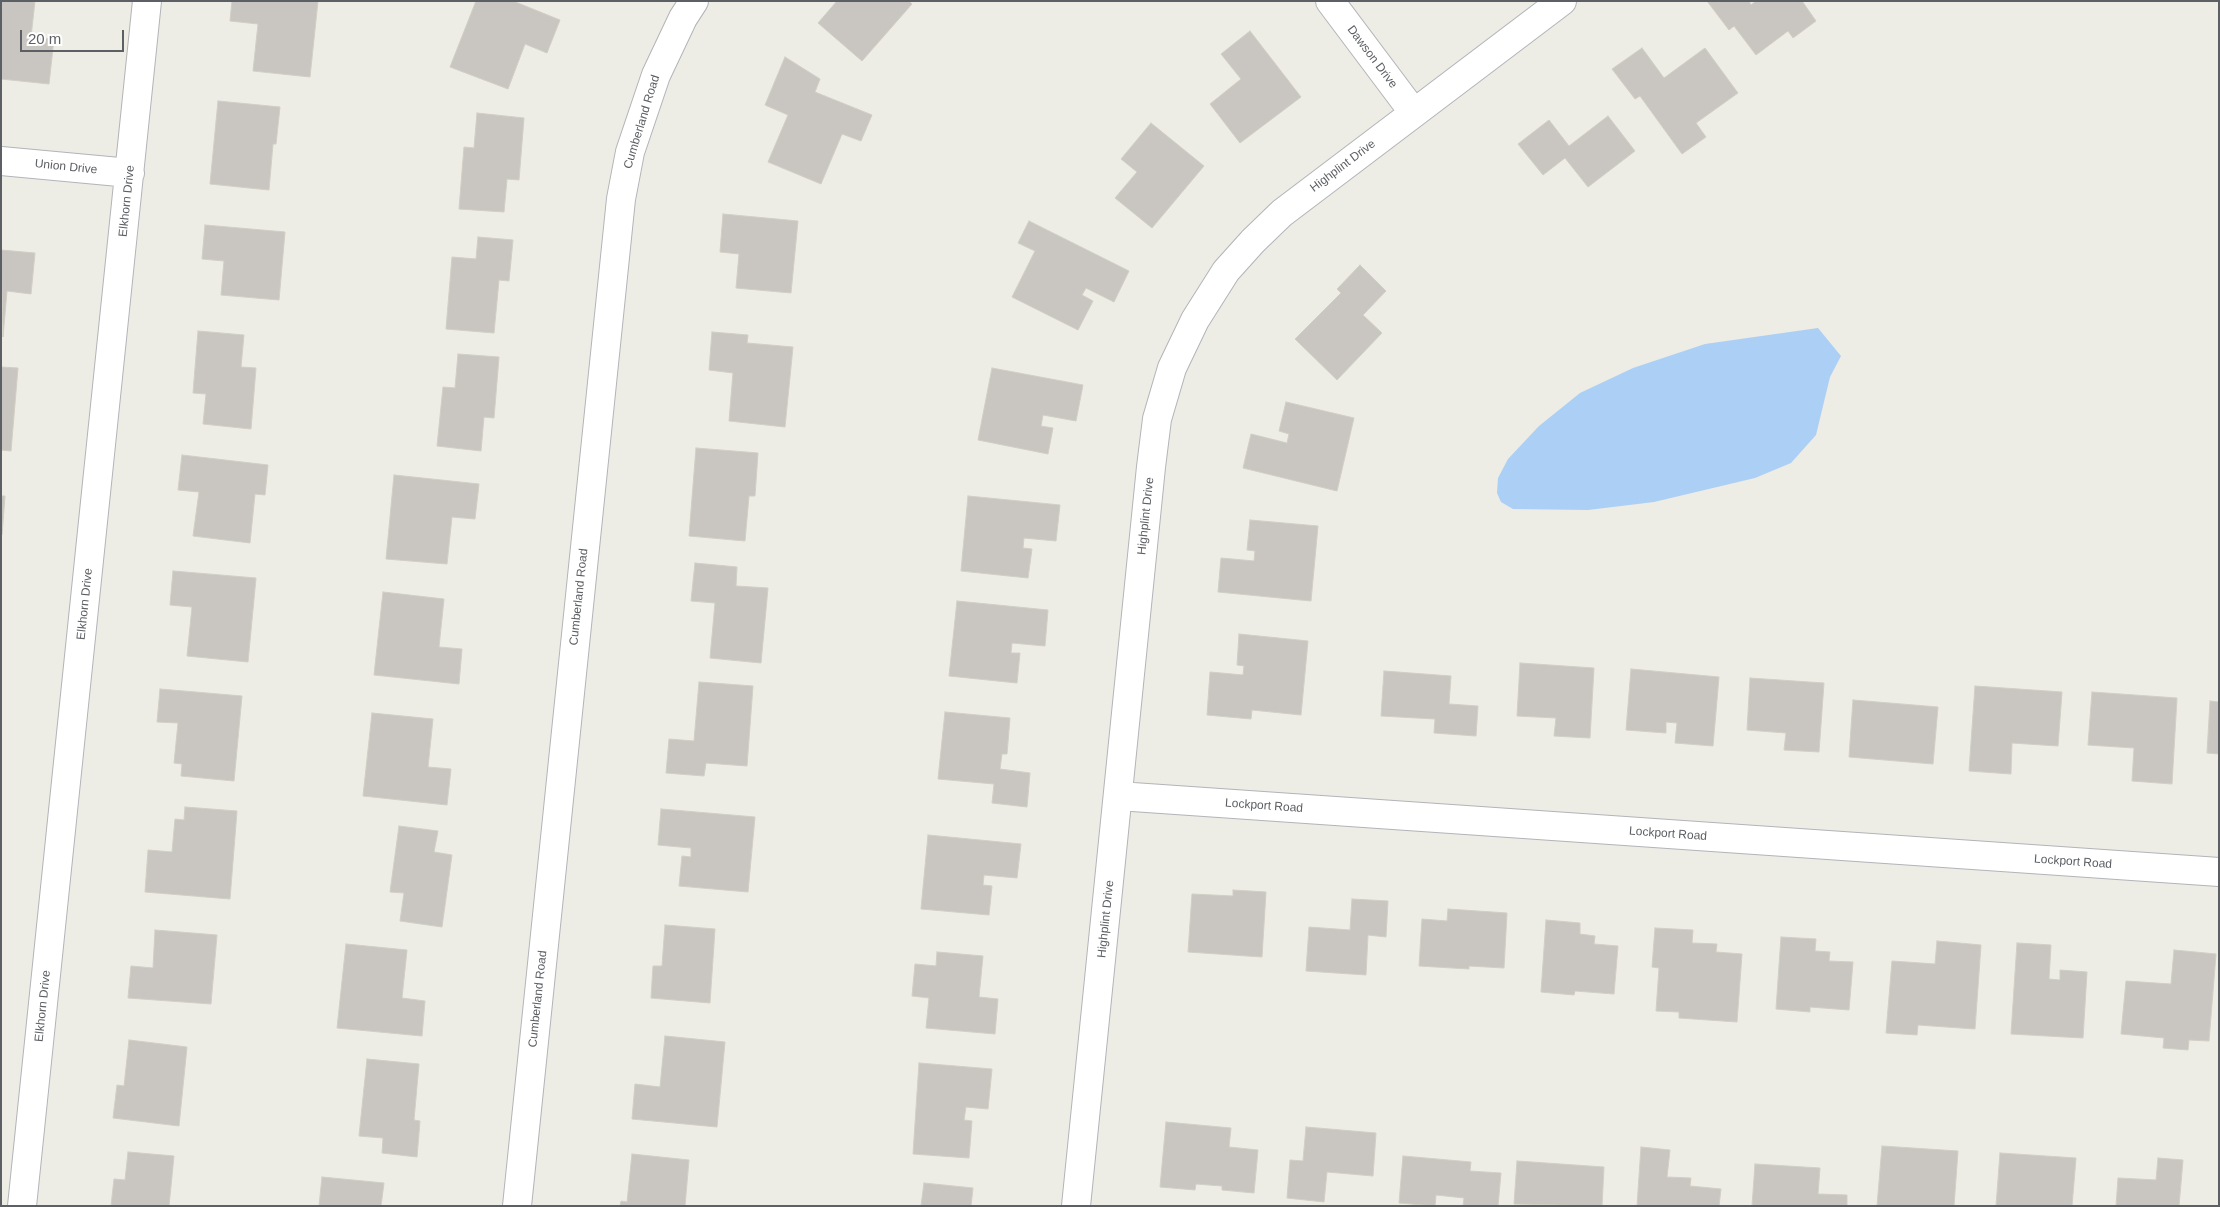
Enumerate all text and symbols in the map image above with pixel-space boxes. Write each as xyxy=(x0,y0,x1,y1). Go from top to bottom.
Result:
scale bar xyxy=(22,20,126,52)
street label: Dawson Drive xyxy=(1344,23,1400,91)
text: 20 m xyxy=(28,30,61,47)
street label: Cumberland Road xyxy=(621,73,663,171)
street label: Highplint Drive xyxy=(1308,137,1378,195)
street label: Union Drive xyxy=(34,157,98,177)
street label: Elkhorn Drive xyxy=(116,164,138,238)
street label: Highplint Drive xyxy=(1135,476,1157,556)
street label: Cumberland Road xyxy=(567,548,591,646)
street label: Elkhorn Drive xyxy=(74,567,96,641)
street label: Lockport Road xyxy=(1225,796,1303,816)
street label: Lockport Road xyxy=(1629,824,1707,844)
street label: Lockport Road xyxy=(2034,852,2112,872)
street label: Highplint Drive xyxy=(1095,879,1117,959)
street label: Cumberland Road xyxy=(526,950,550,1048)
street label: Elkhorn Drive xyxy=(32,969,54,1043)

